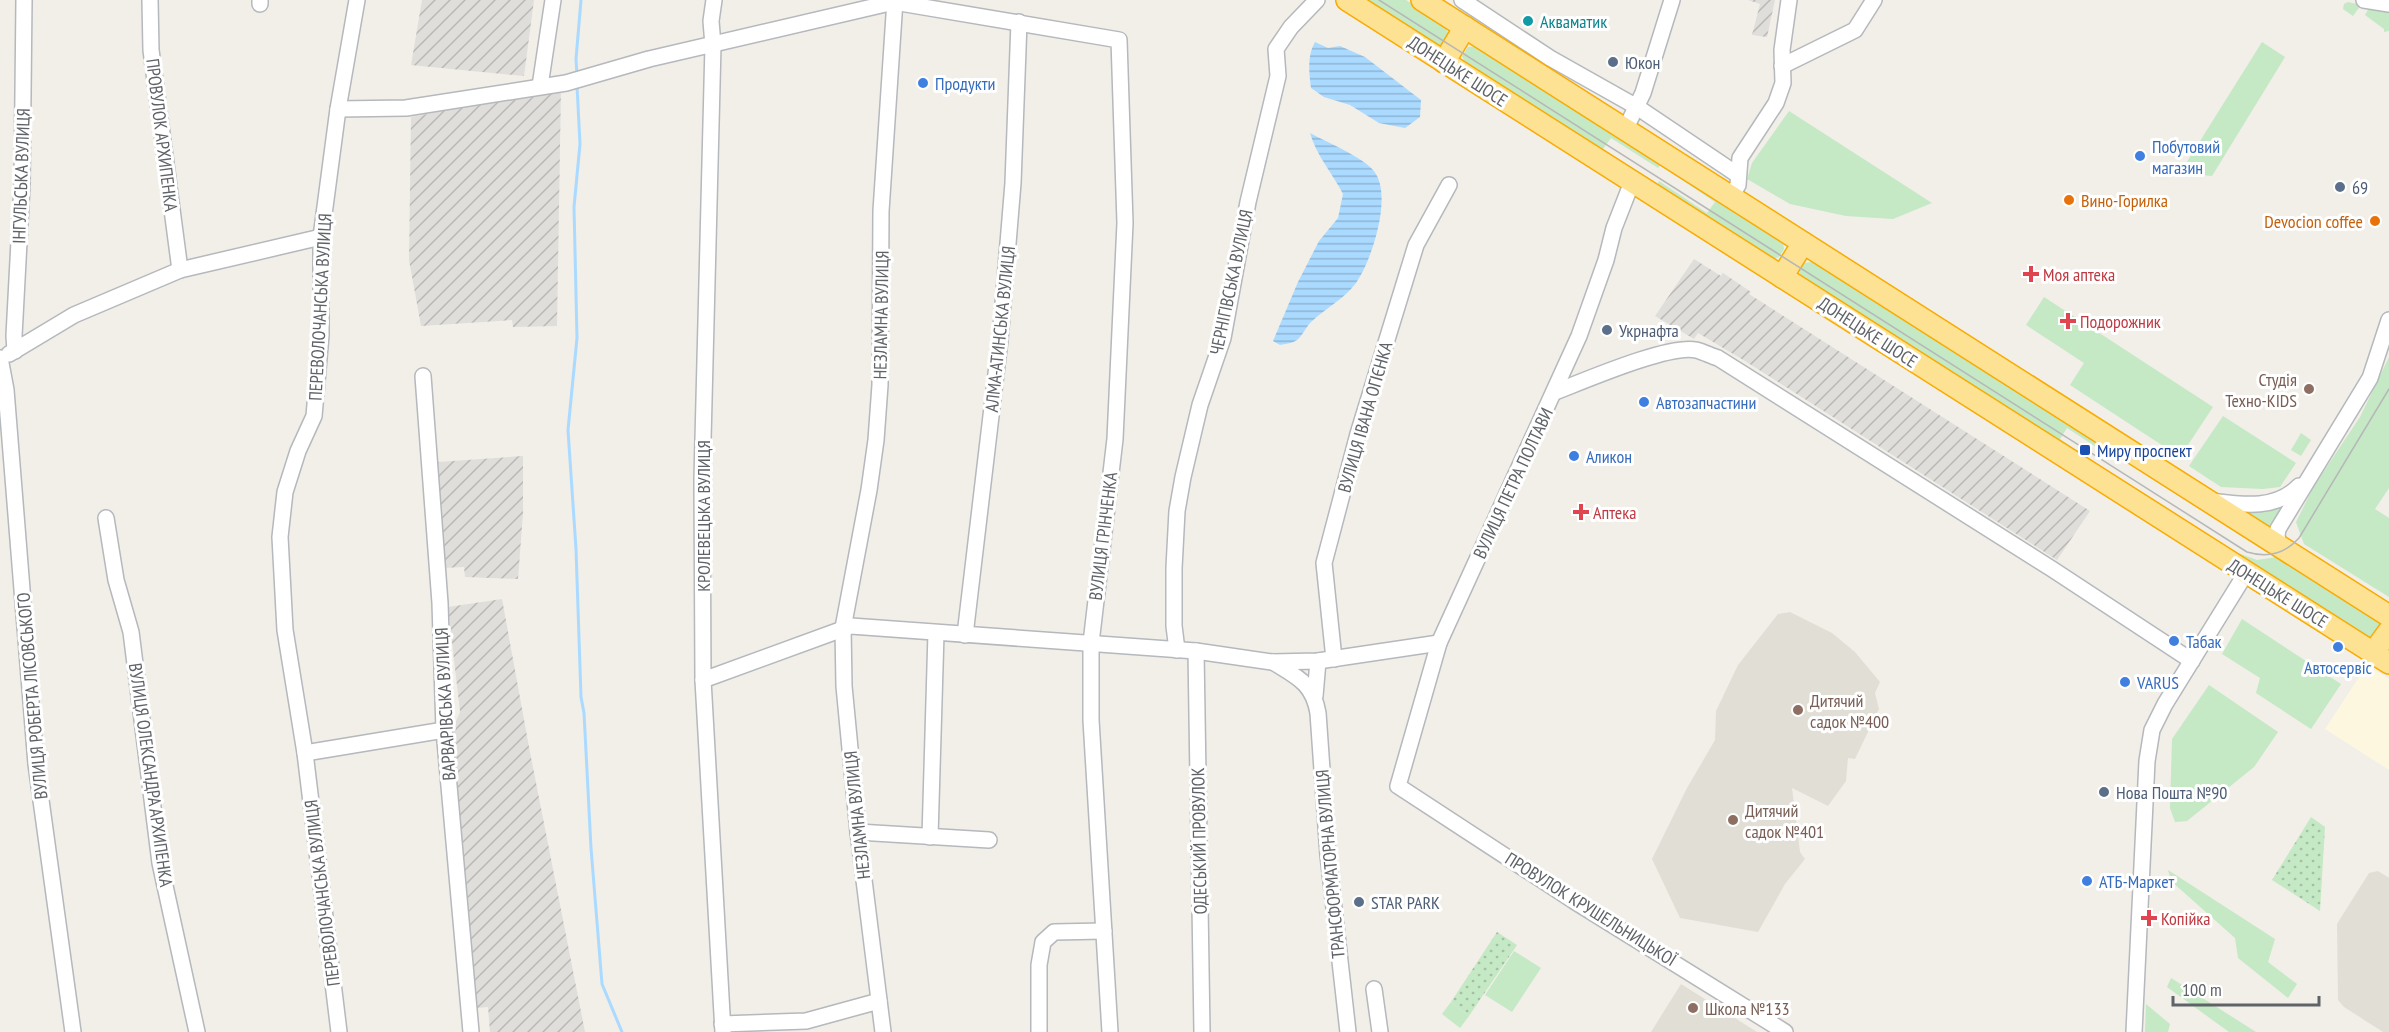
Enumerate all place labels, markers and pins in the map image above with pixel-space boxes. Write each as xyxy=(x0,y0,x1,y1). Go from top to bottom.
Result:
place label: Акваматик xyxy=(1540,10,1607,33)
marker: Акваматик xyxy=(1521,14,1535,28)
place label: Юкон xyxy=(1625,51,1660,74)
marker: Юкон xyxy=(1606,55,1620,69)
place label: Продукти xyxy=(935,72,995,95)
marker: Продукти xyxy=(916,76,930,90)
place label: Побутовий магазин xyxy=(2152,135,2220,179)
marker: Побутовий магазин xyxy=(2133,149,2147,163)
place label: 69 xyxy=(2352,176,2368,199)
marker: 69 xyxy=(2333,180,2347,194)
place label: Вино-Горилка xyxy=(2081,189,2168,212)
marker: Вино-Горилка xyxy=(2062,193,2076,207)
place label: Devocion coffee xyxy=(2264,210,2363,233)
marker: Devocion coffee xyxy=(2368,214,2382,228)
place label: Моя аптека xyxy=(2043,263,2115,286)
marker: Моя аптека xyxy=(2024,267,2038,281)
place label: Подорожник xyxy=(2080,310,2161,333)
marker: Подорожник xyxy=(2061,314,2075,328)
place label: Укрнафта xyxy=(1619,319,1679,342)
marker: Укрнафта xyxy=(1600,323,1614,337)
place label: Студія Техно-KIDS xyxy=(2225,368,2297,412)
marker: Студія Техно-KIDS xyxy=(2302,382,2316,396)
place label: Автозапчастини xyxy=(1656,391,1756,414)
marker: Автозапчастини xyxy=(1637,395,1651,409)
place label: Миру проспект xyxy=(2097,439,2192,462)
marker: Миру проспект xyxy=(2078,443,2092,457)
place label: Аликон xyxy=(1586,445,1632,468)
marker: Аликон xyxy=(1567,449,1581,463)
place label: Аптека xyxy=(1593,501,1636,524)
marker: Аптека xyxy=(1574,505,1588,519)
place label: Табак xyxy=(2186,630,2222,653)
marker: Табак xyxy=(2167,634,2181,648)
marker: Автосервіс xyxy=(2331,640,2345,654)
place label: Автосервіс xyxy=(2304,656,2373,679)
place label: VARUS xyxy=(2136,671,2179,694)
marker: VARUS xyxy=(2118,675,2132,689)
place label: Дитячий садок №400 xyxy=(1810,689,1889,733)
marker: Дитячий садок №400 xyxy=(1791,703,1805,717)
place label: Нова Пошта №90 xyxy=(2116,781,2227,804)
marker: Нова Пошта №90 xyxy=(2097,785,2111,799)
place label: Дитячий садок №401 xyxy=(1745,799,1824,843)
marker: Дитячий садок №401 xyxy=(1726,813,1740,827)
place label: АТБ-Маркет xyxy=(2099,870,2175,893)
marker: АТБ-Маркет xyxy=(2080,874,2094,888)
place label: STAR PARK xyxy=(1371,891,1440,914)
marker: STAR PARK xyxy=(1352,895,1366,909)
place label: Копійка xyxy=(2161,907,2211,930)
marker: Копійка xyxy=(2142,911,2156,925)
place label: Школа №133 xyxy=(1705,997,1790,1020)
marker: Школа №133 xyxy=(1686,1001,1700,1015)

